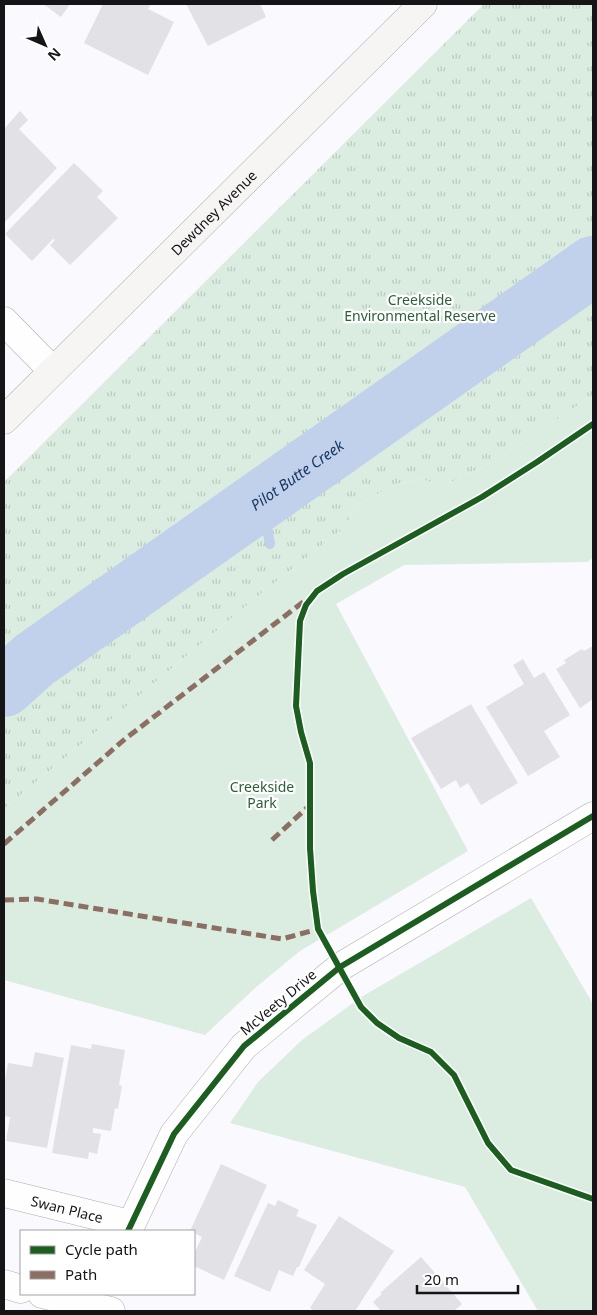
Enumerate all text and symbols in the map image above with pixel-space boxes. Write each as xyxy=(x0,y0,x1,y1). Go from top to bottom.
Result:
north arrow xyxy=(20,20,70,70)
text: N xyxy=(44,44,65,65)
street label: Dewdney Avenue xyxy=(166,165,260,259)
park label: Creekside Environmental Reserve xyxy=(344,290,496,325)
water label: Pilot Butte Creek xyxy=(246,435,348,514)
park label: Creekside Park xyxy=(230,777,294,812)
street label: McVeety Drive xyxy=(236,965,320,1039)
street label: Swan Place xyxy=(29,1191,105,1227)
legend xyxy=(20,1230,195,1295)
text: Cycle path xyxy=(65,1239,138,1259)
scale bar xyxy=(417,1262,518,1294)
text: Path xyxy=(65,1264,97,1284)
text: 20 m xyxy=(424,1269,459,1289)

